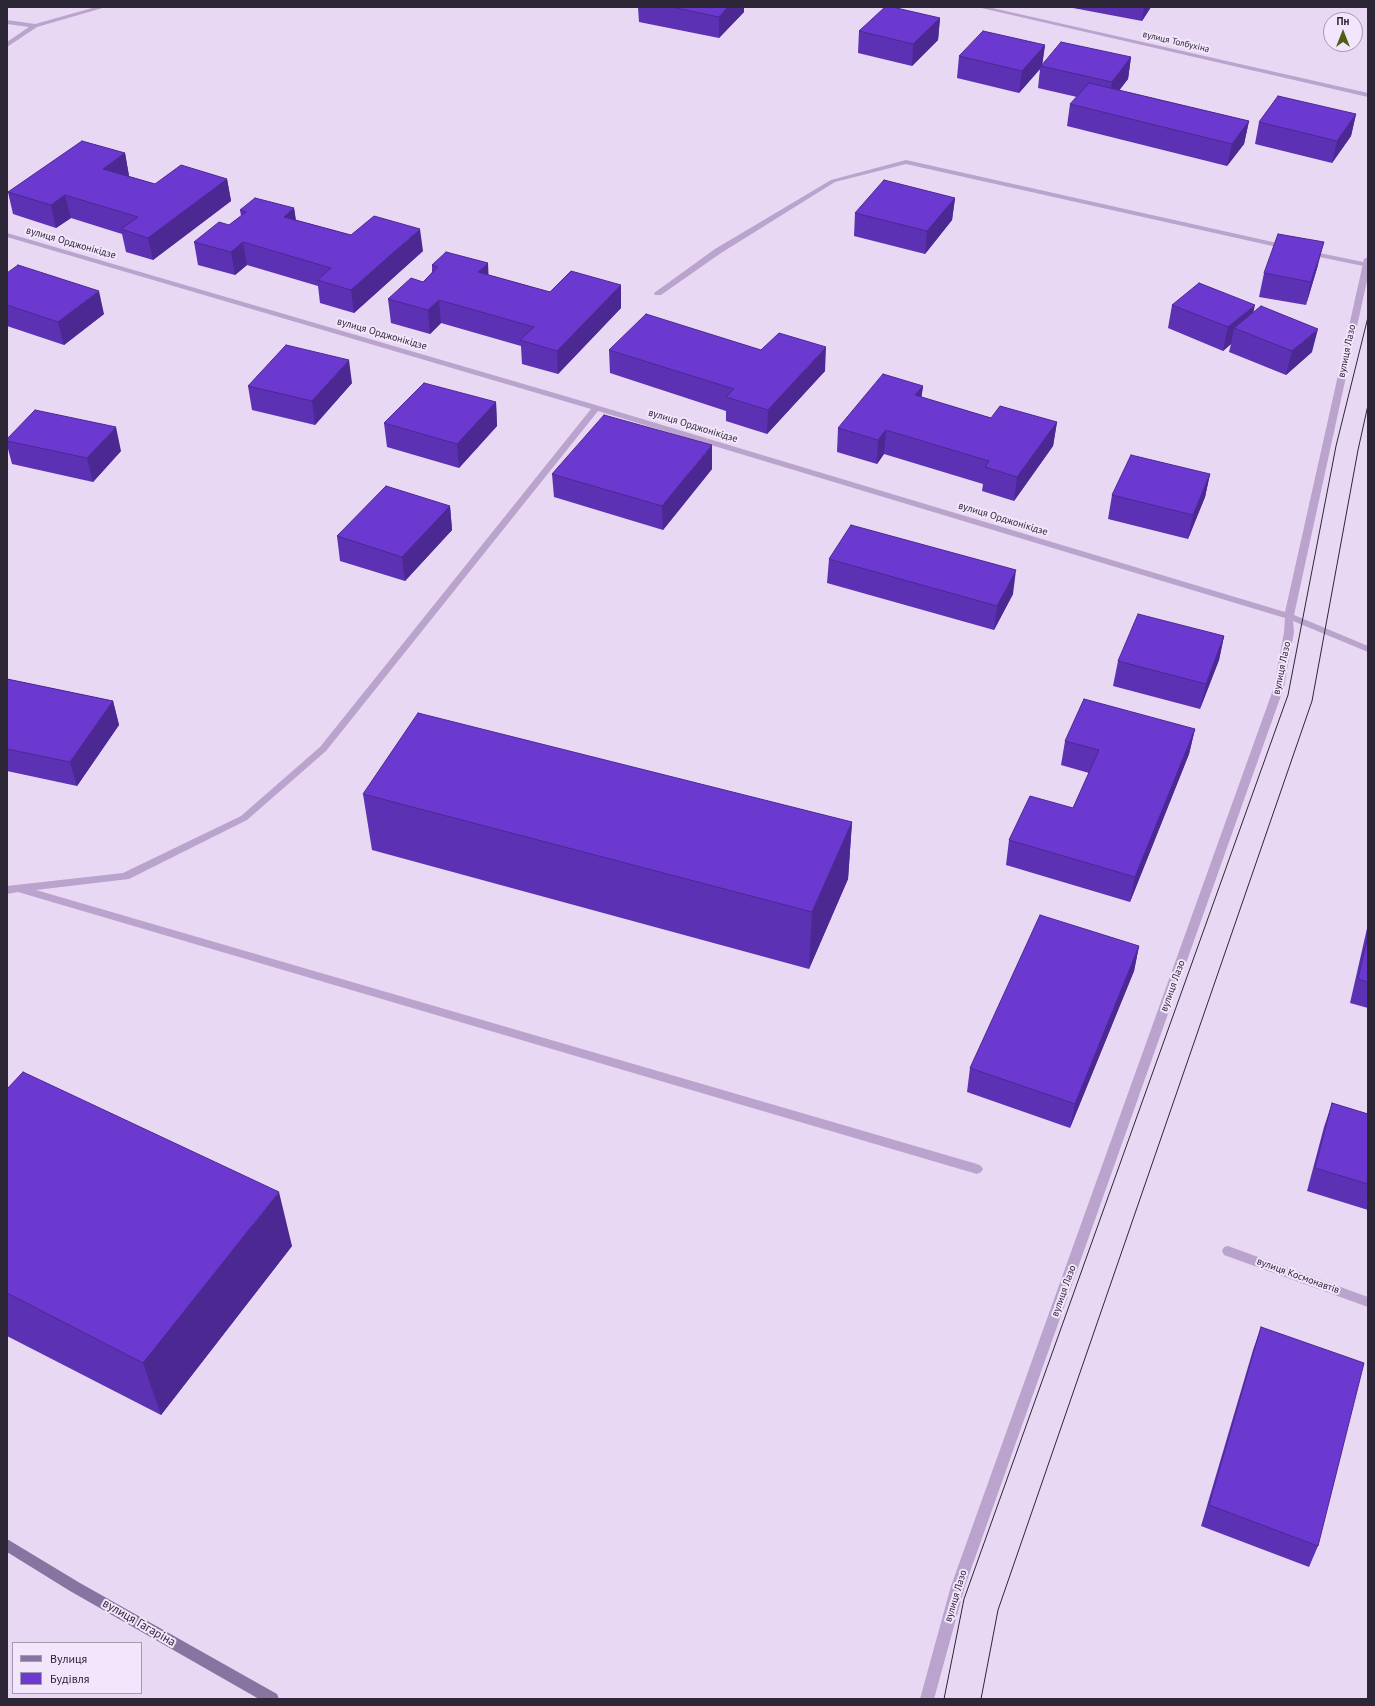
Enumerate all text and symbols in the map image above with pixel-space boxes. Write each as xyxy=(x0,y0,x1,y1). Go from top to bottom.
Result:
north arrow xyxy=(1323,12,1363,52)
text: Пн xyxy=(1337,14,1349,28)
street label: вулиця Толбухіна xyxy=(1142,29,1210,55)
street label: вулиця Орджонікідзе xyxy=(25,224,117,262)
street label: вулиця Орджонікідзе xyxy=(336,315,428,353)
street label: вулиця Лазо xyxy=(1336,323,1358,379)
street label: вулиця Орджонікідзе xyxy=(647,407,739,445)
street label: вулиця Орджонікідзе xyxy=(957,500,1049,538)
street label: вулиця Лазо xyxy=(1271,640,1293,696)
street label: вулиця Лазо xyxy=(1158,959,1188,1013)
street label: вулиця Космонавтів xyxy=(1255,1255,1341,1297)
street label: вулиця Лазо xyxy=(1049,1264,1079,1318)
street label: вулиця Лазо xyxy=(942,1568,970,1624)
street label: вулиця Гагаріна xyxy=(100,1596,178,1650)
legend xyxy=(12,1642,142,1694)
text: Вулиця xyxy=(50,1651,87,1666)
text: Будівля xyxy=(50,1671,89,1686)

